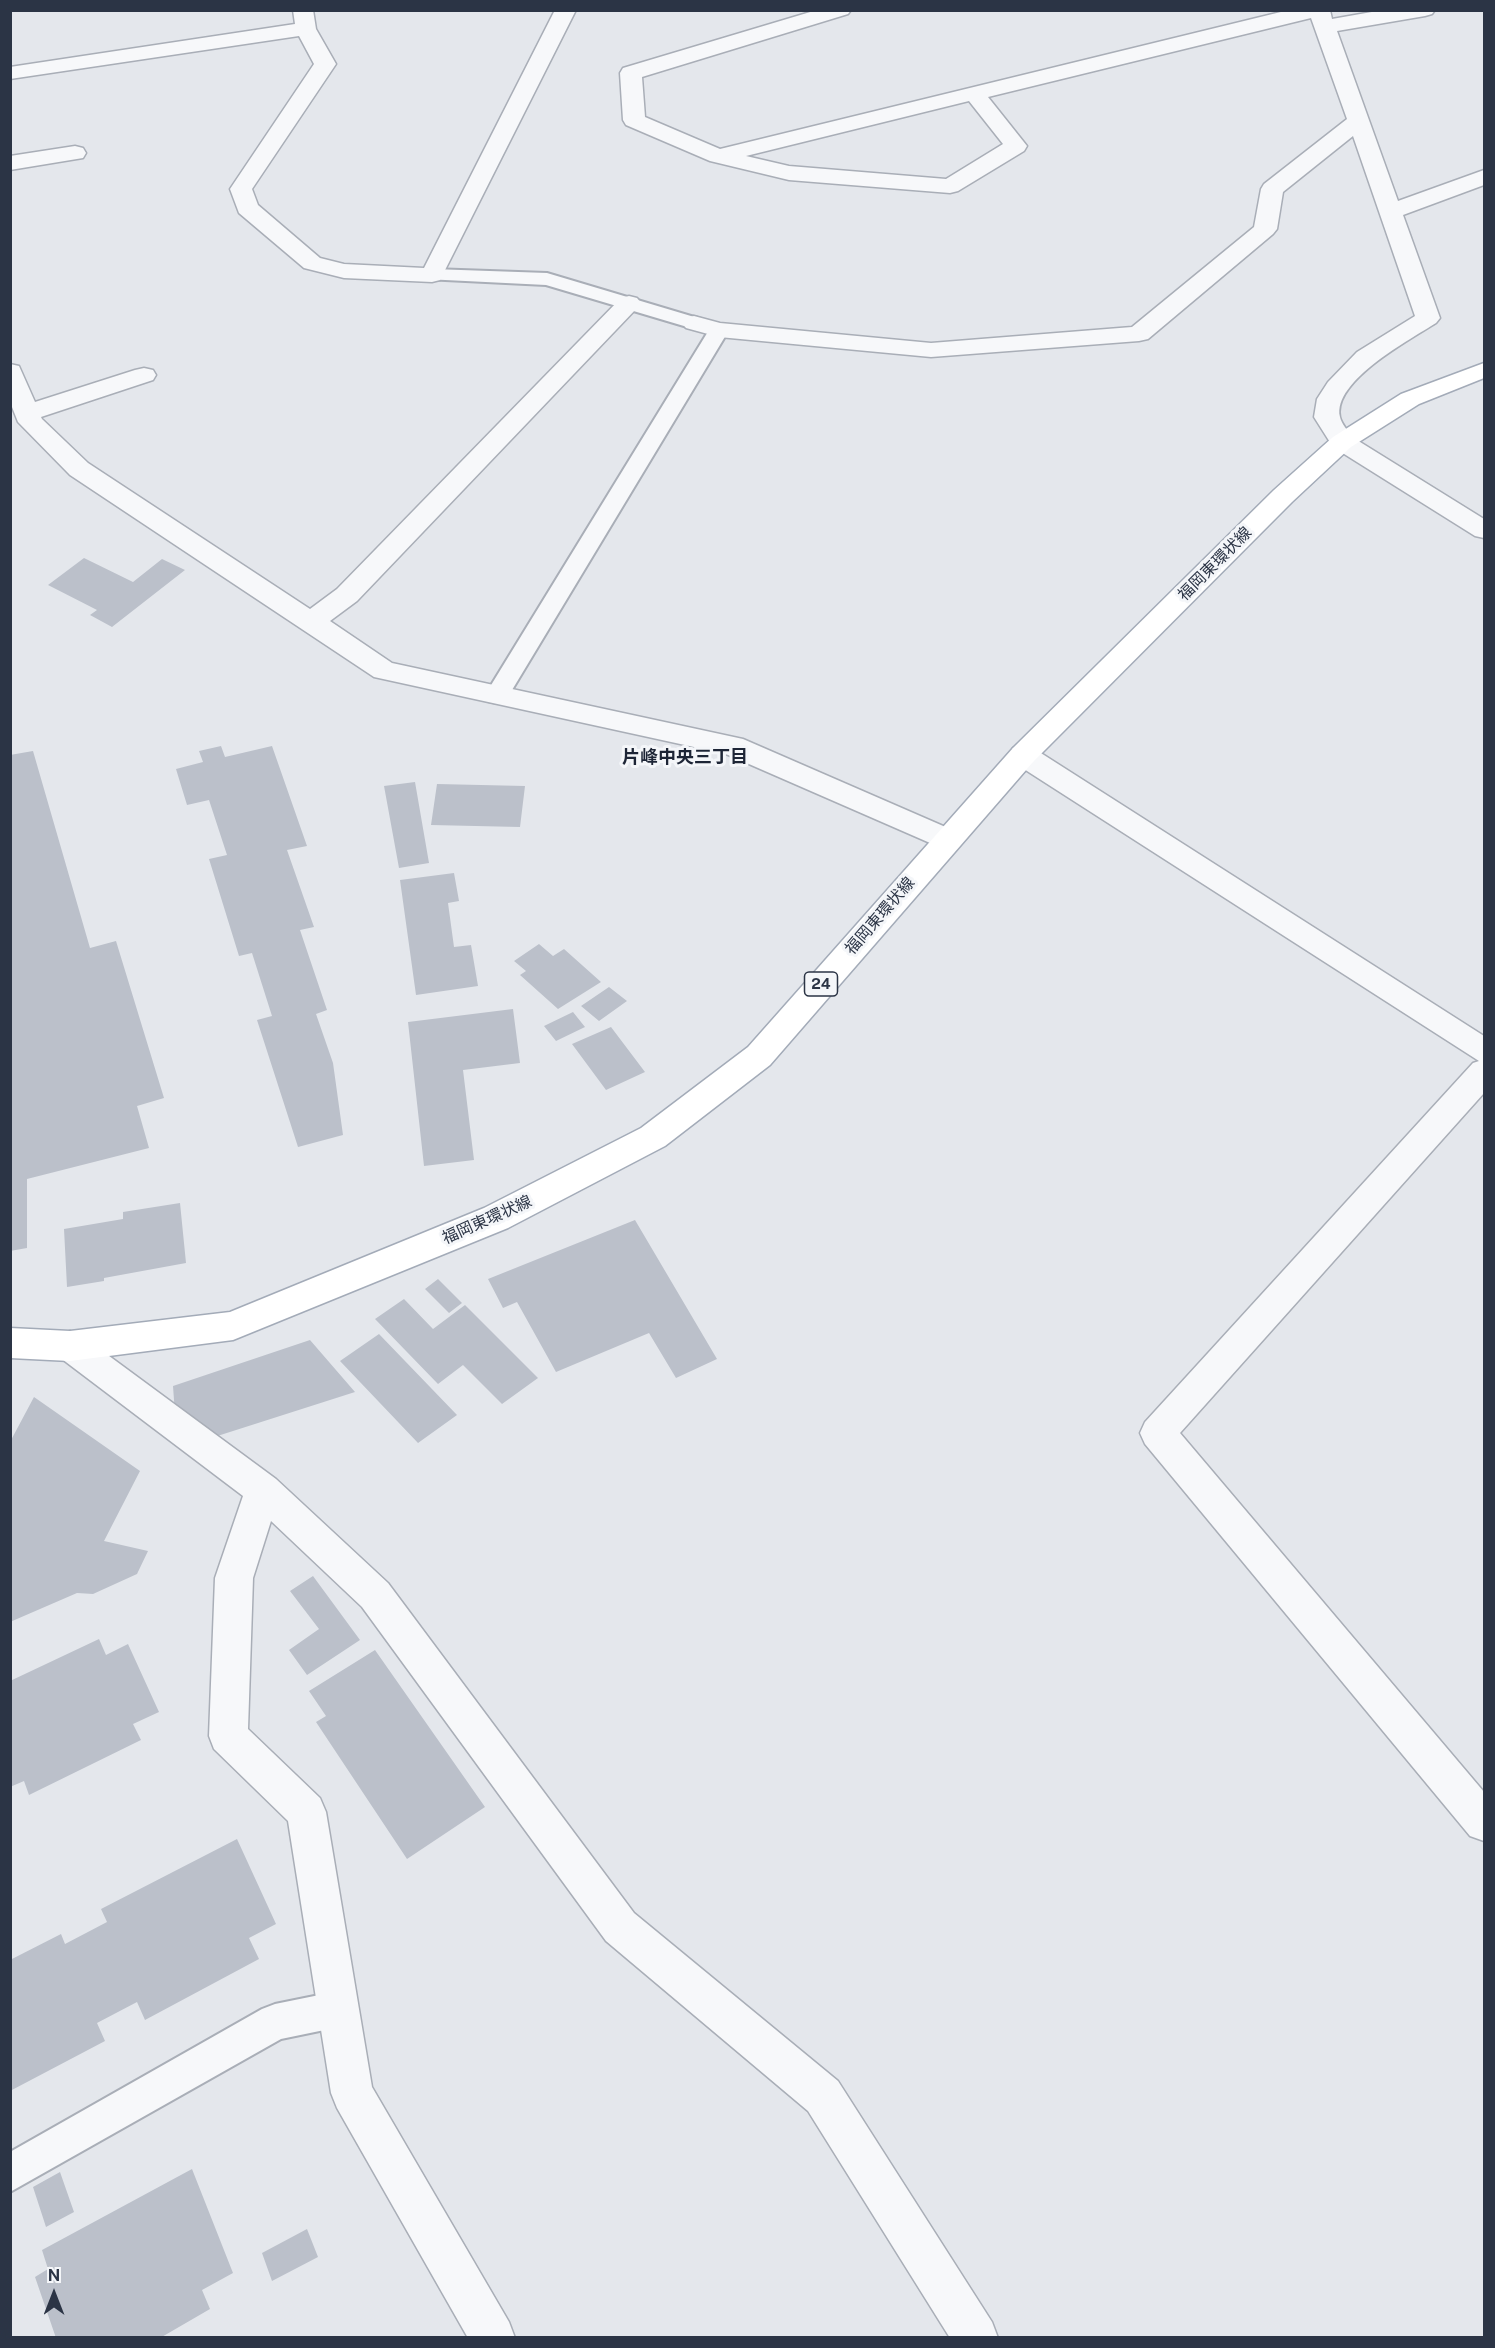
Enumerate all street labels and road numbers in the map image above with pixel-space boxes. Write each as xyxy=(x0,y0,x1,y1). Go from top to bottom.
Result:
street label: 福岡東環状線 xyxy=(1174,523,1256,605)
street label: 福岡東環状線 xyxy=(841,873,919,959)
road number: 24 xyxy=(804,972,838,996)
street label: 福岡東環状線 xyxy=(439,1192,535,1248)

